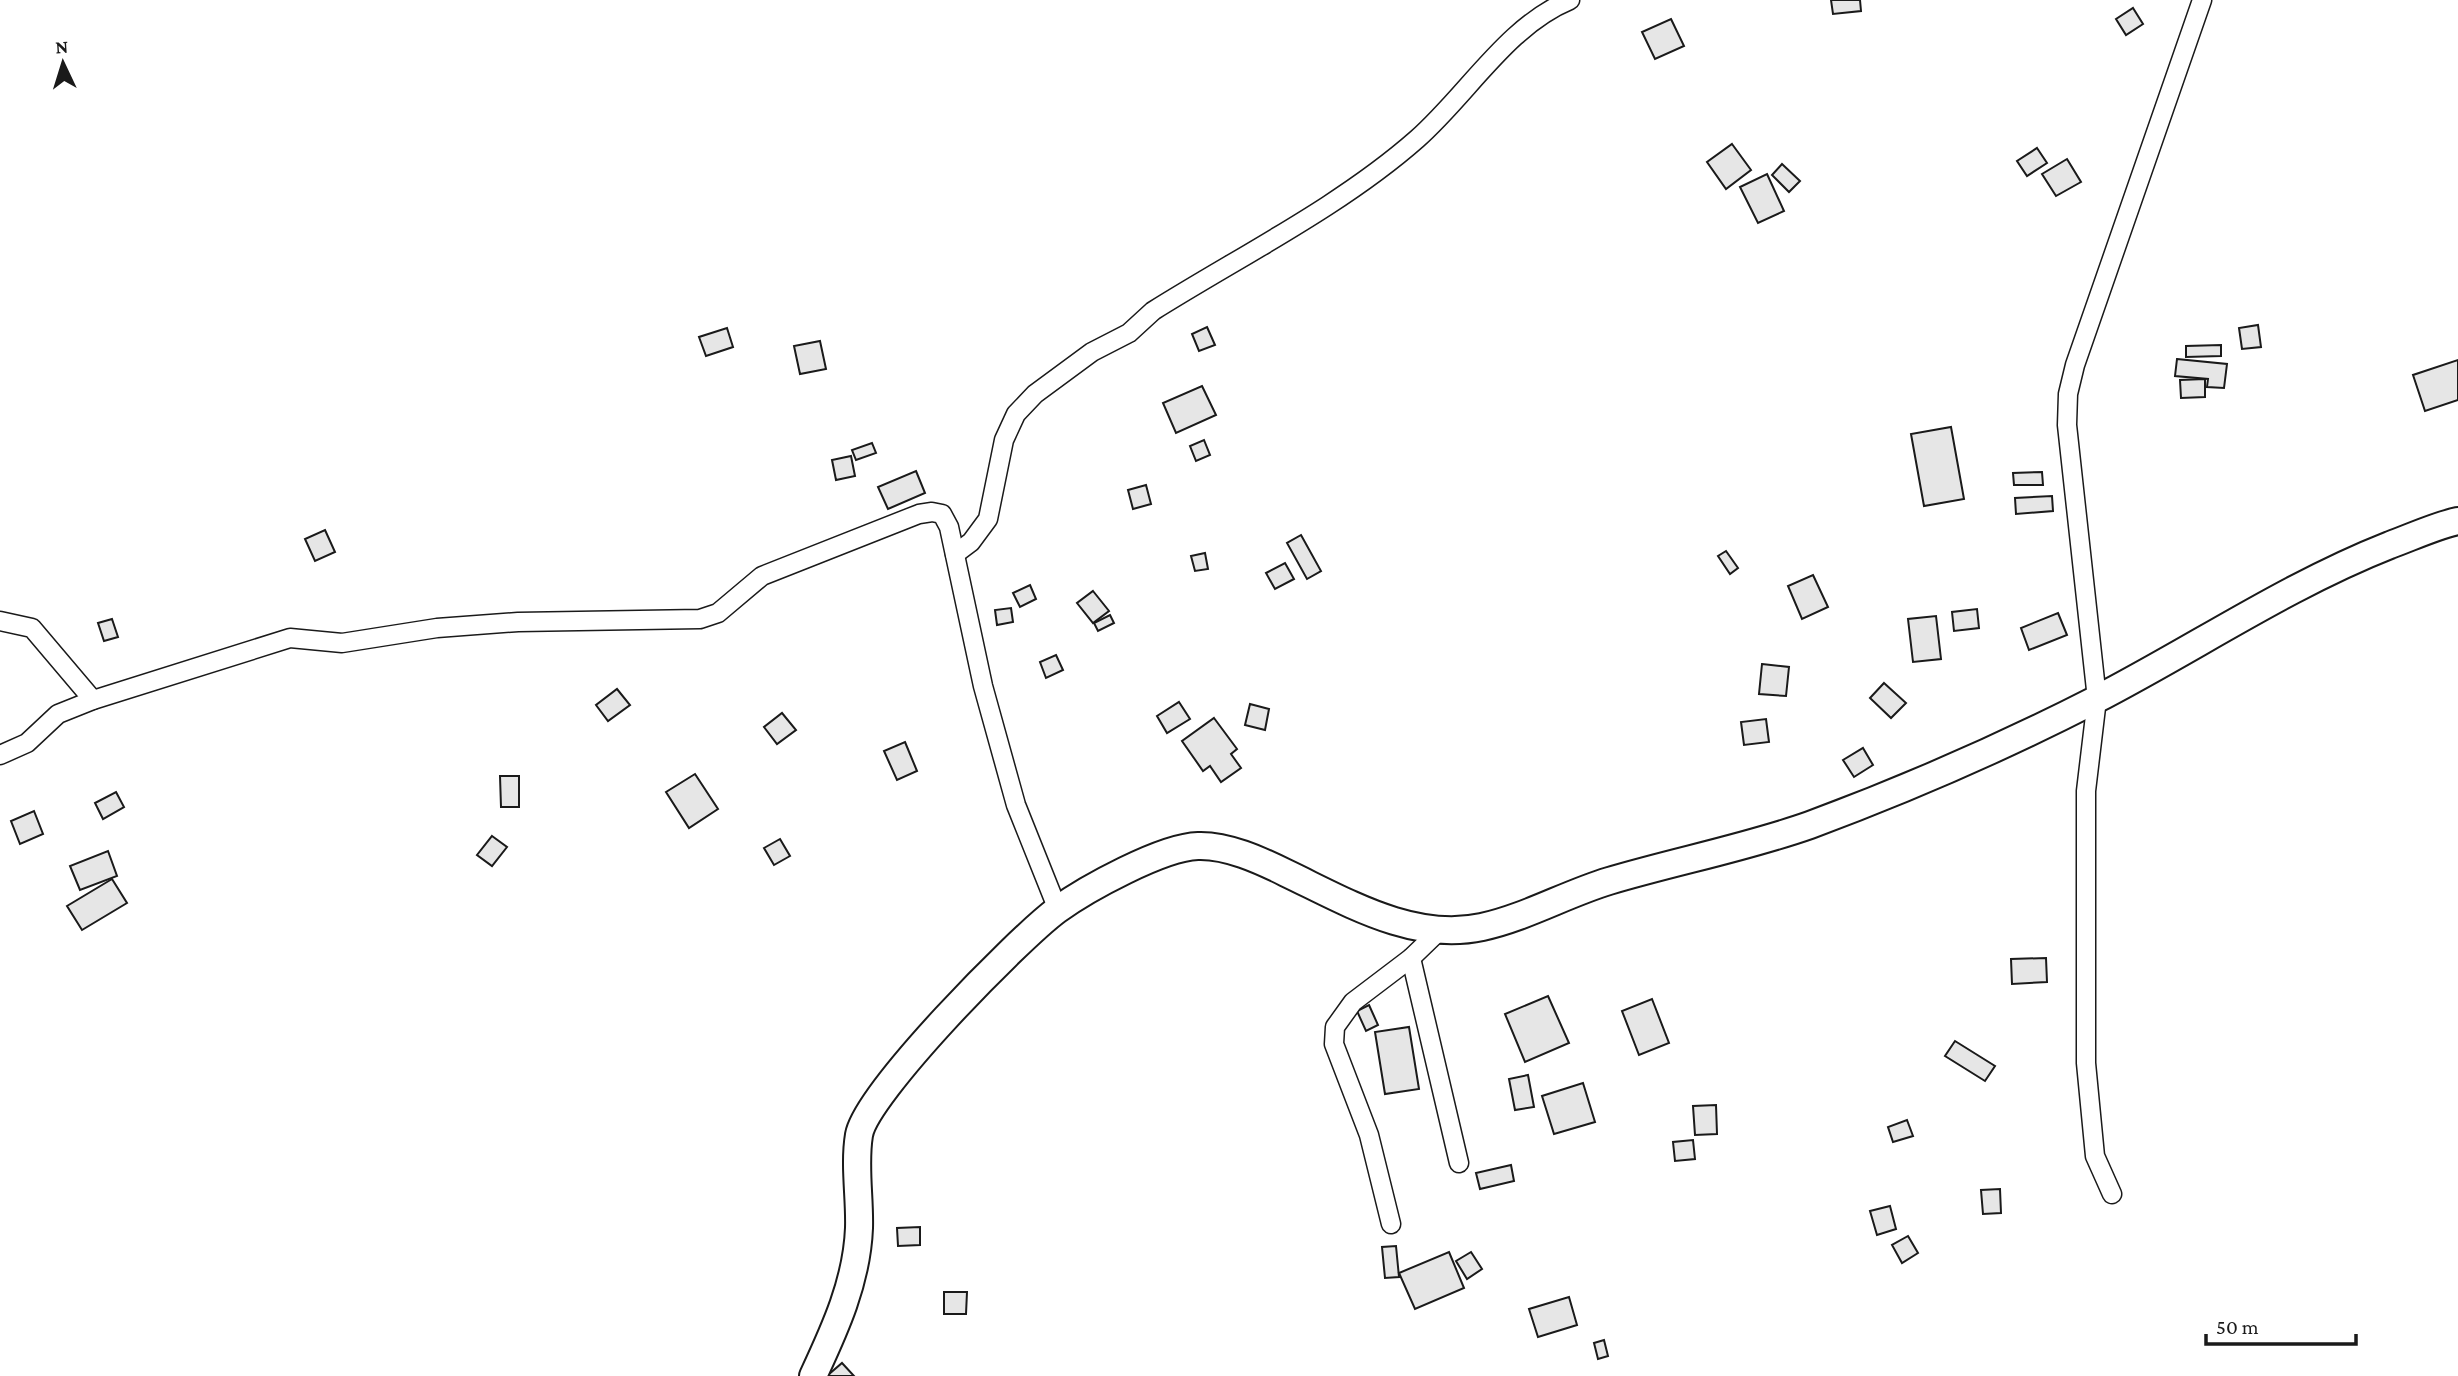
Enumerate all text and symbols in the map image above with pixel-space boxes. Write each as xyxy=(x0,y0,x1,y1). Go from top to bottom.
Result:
north arrow xyxy=(28,28,98,98)
text: N xyxy=(55,36,69,57)
scale bar xyxy=(2206,1302,2356,1346)
text: 50 m xyxy=(2216,1315,2259,1339)

